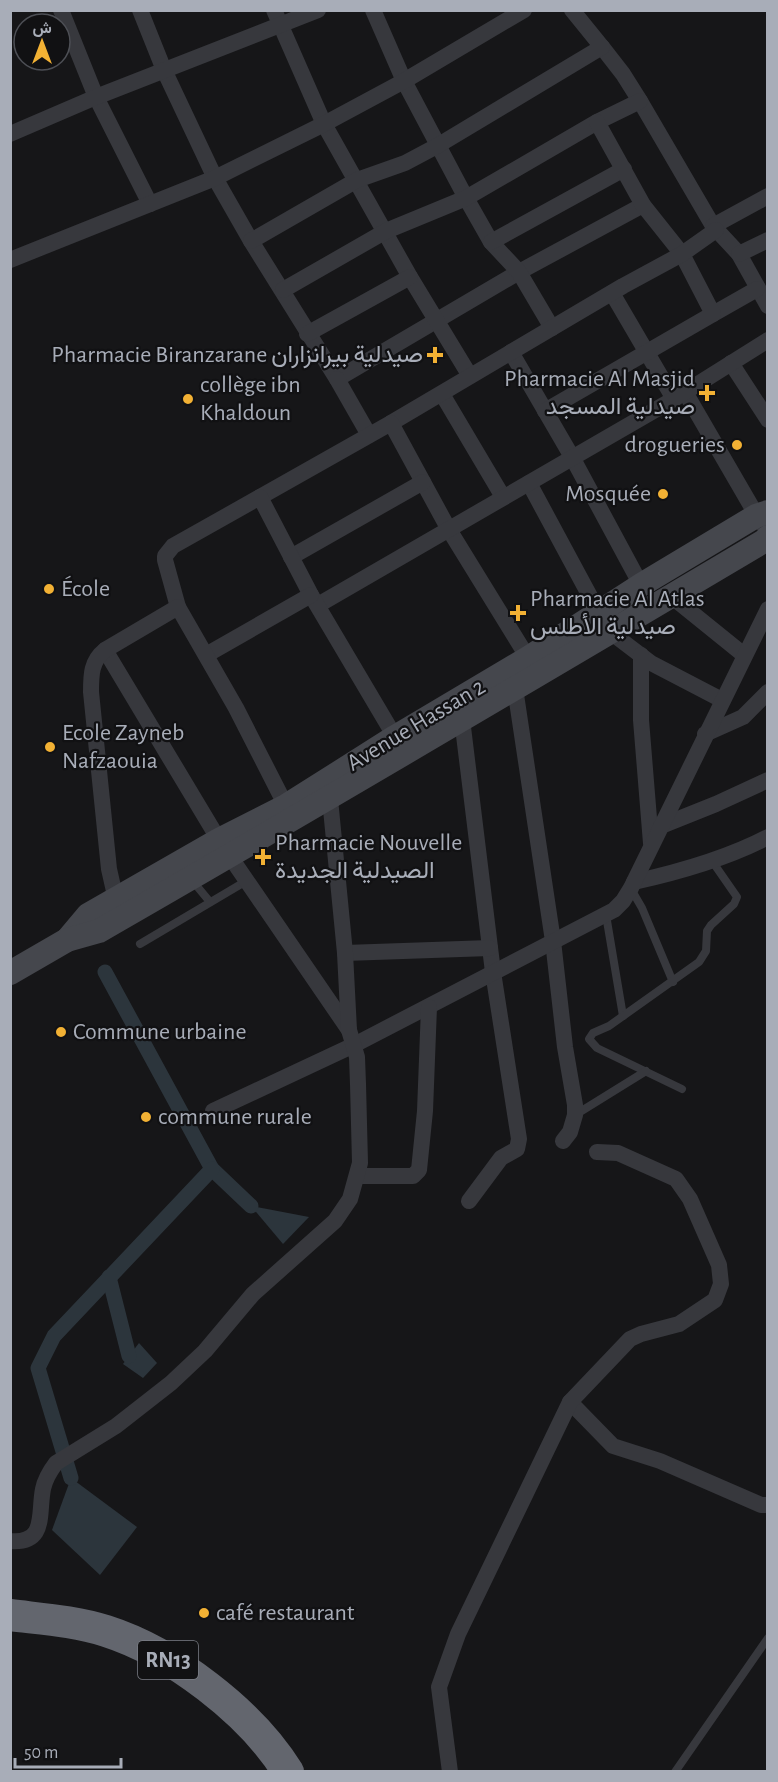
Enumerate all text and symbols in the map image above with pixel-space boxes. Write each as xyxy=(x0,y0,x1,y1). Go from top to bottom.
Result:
north arrow xyxy=(12,12,72,72)
text: ش xyxy=(32,20,52,37)
place label: Pharmacie Biranzarane صيدلية بيرانزاران xyxy=(51,343,423,369)
marker: Pharmacie Biranzarane صيدلية بيرانزاران xyxy=(428,348,442,362)
place label: Pharmacie Al Masjid صيدلية المسجد xyxy=(504,367,695,420)
place label: collège ibn Khaldoun xyxy=(200,373,301,425)
marker: Pharmacie Al Masjid صيدلية المسجد xyxy=(700,386,714,400)
marker: collège ibn Khaldoun xyxy=(181,392,195,406)
place label: drogueries xyxy=(625,433,725,457)
marker: drogueries xyxy=(730,438,744,452)
place label: Mosquée xyxy=(565,482,651,506)
marker: Mosquée xyxy=(656,487,670,501)
place label: École xyxy=(61,575,110,601)
marker: École xyxy=(42,582,56,596)
place label: Pharmacie Al Atlas صيدلية الأطلس xyxy=(530,587,705,640)
marker: Pharmacie Al Atlas صيدلية الأطلس xyxy=(511,606,525,620)
street label: Avenue Hassan 2 xyxy=(343,674,489,776)
place label: Ecole Zayneb Nafzaouia xyxy=(62,721,184,773)
marker: Ecole Zayneb Nafzaouia xyxy=(43,740,57,754)
place label: Pharmacie Nouvelle الصيدلية الجديدة xyxy=(275,831,462,884)
marker: Pharmacie Nouvelle الصيدلية الجديدة xyxy=(256,850,270,864)
place label: Commune urbaine xyxy=(73,1020,247,1044)
marker: Commune urbaine xyxy=(54,1025,68,1039)
place label: commune rurale xyxy=(158,1105,312,1129)
marker: commune rurale xyxy=(139,1110,153,1124)
place label: café restaurant xyxy=(216,1601,355,1625)
marker: café restaurant xyxy=(197,1606,211,1620)
road number: RN13 xyxy=(138,1641,198,1679)
scale bar xyxy=(15,1731,122,1769)
text: 50 m xyxy=(24,1744,58,1762)

